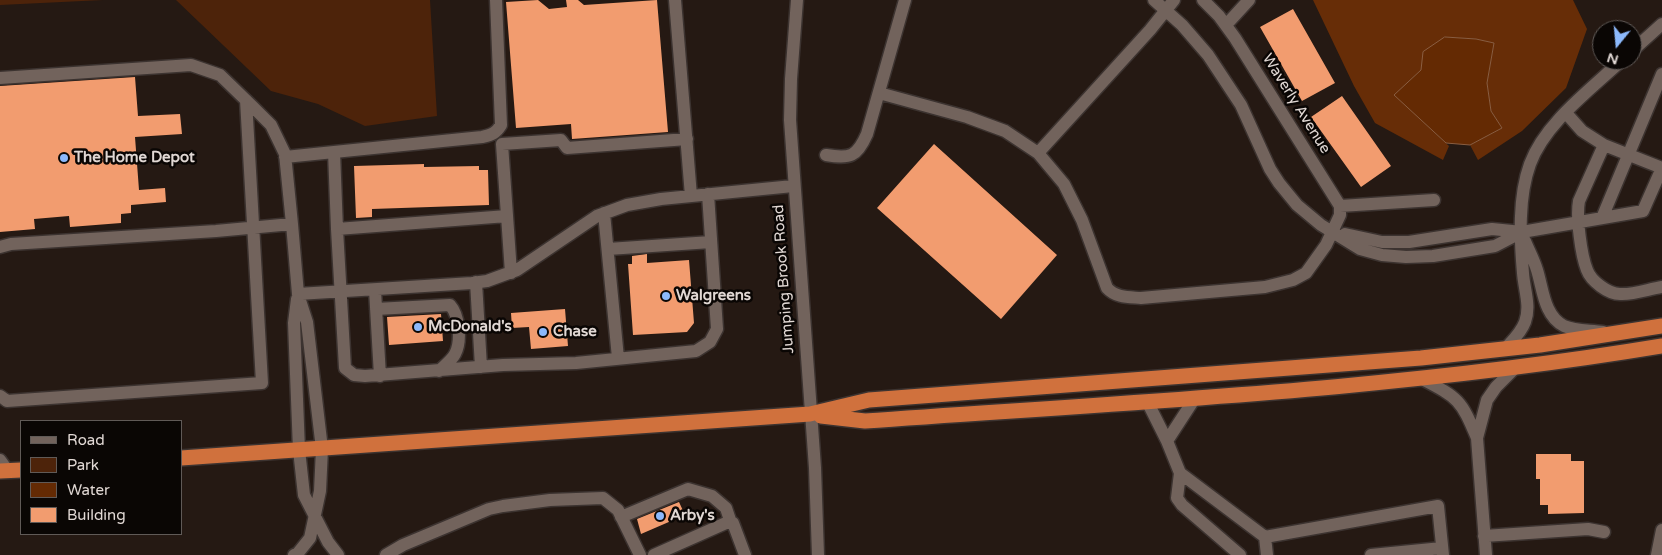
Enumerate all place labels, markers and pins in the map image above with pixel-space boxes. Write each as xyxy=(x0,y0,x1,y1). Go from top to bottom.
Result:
place label: The Home Depot xyxy=(74,149,195,167)
marker: The Home Depot xyxy=(58,152,70,164)
place label: Walgreens xyxy=(676,287,751,305)
marker: Walgreens xyxy=(660,290,672,302)
place label: McDonald's xyxy=(428,318,512,336)
marker: McDonald's xyxy=(412,321,424,333)
place label: Chase xyxy=(553,323,597,341)
marker: Chase xyxy=(537,326,549,338)
place label: Arby's xyxy=(670,507,715,525)
marker: Arby's xyxy=(654,510,666,522)

